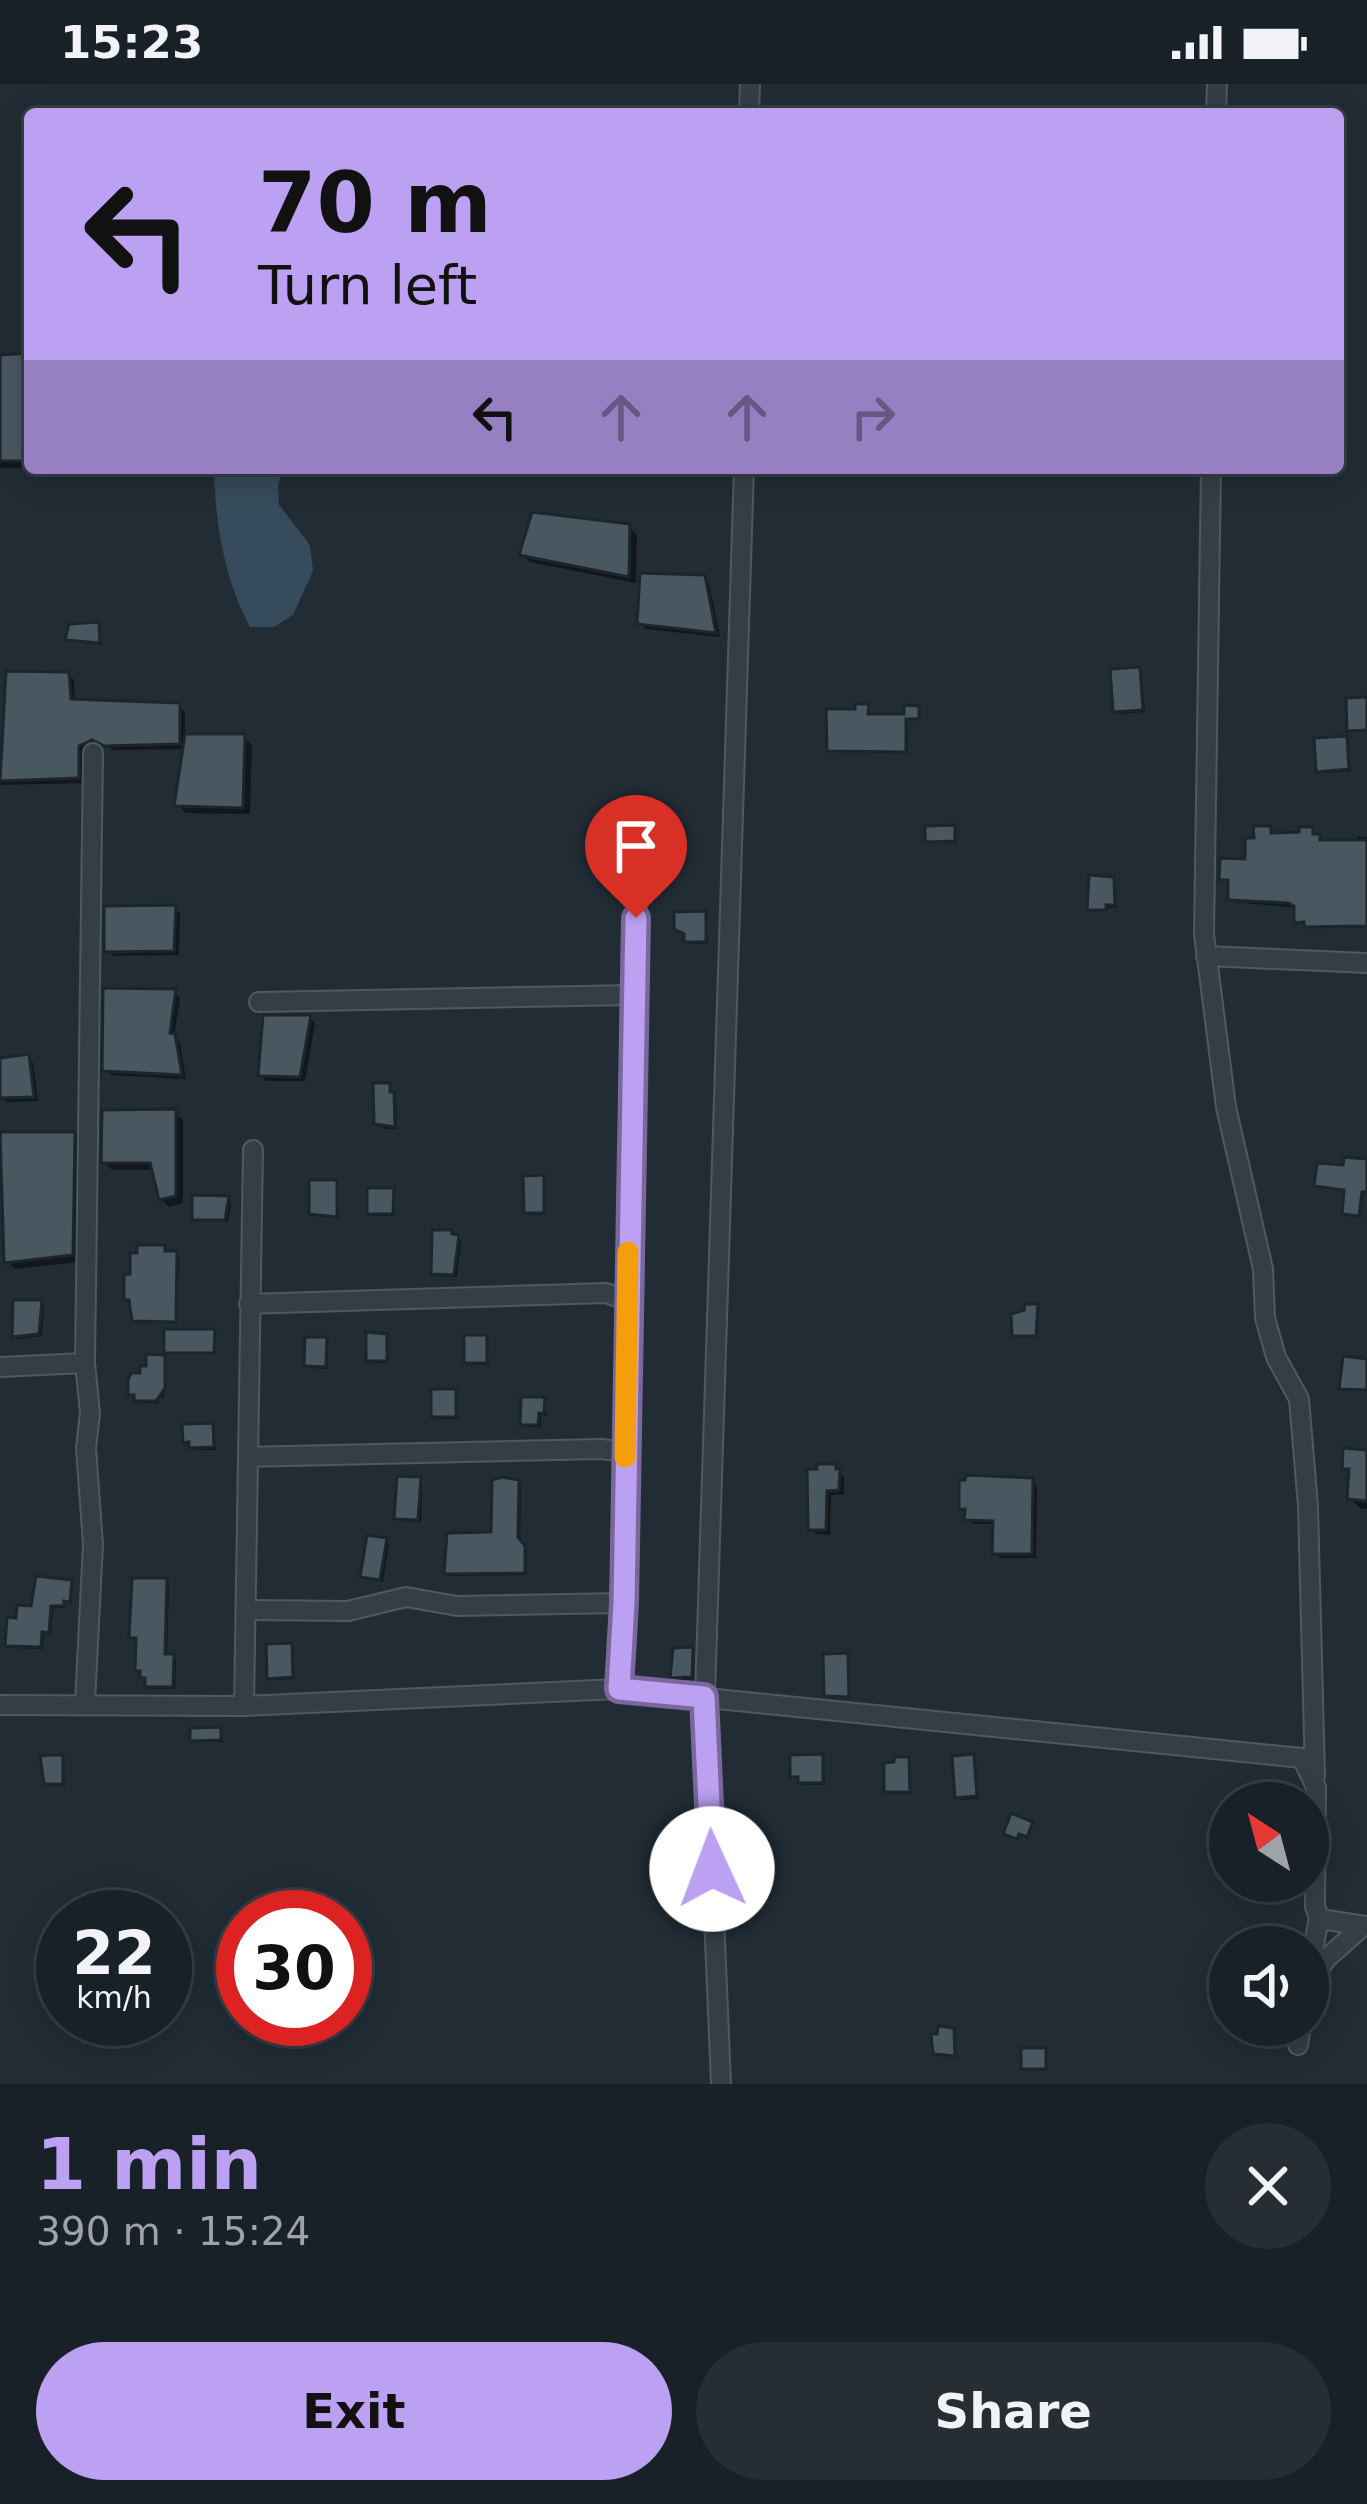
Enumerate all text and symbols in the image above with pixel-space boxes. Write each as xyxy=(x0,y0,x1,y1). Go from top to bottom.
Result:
text: 15:23 xyxy=(60,16,203,69)
text: 70 m xyxy=(258,154,492,252)
icon: left xyxy=(60,156,216,312)
text: Turn left xyxy=(258,254,477,317)
icon: left xyxy=(462,384,528,450)
icon: ahead xyxy=(588,384,654,450)
icon: ahead xyxy=(714,384,780,450)
icon: right xyxy=(840,384,906,450)
pin xyxy=(585,795,687,918)
icon: arrive xyxy=(603,813,669,879)
north arrow xyxy=(1209,1782,1329,1902)
map controls xyxy=(1209,1782,1329,2046)
position arrow xyxy=(649,1806,775,1932)
speed limit sign: 30 xyxy=(216,1890,372,2046)
text: 22 xyxy=(72,1918,156,1988)
button: sound xyxy=(1209,1926,1329,2046)
text: km/h xyxy=(76,1980,152,2015)
text: 1 min xyxy=(36,2122,262,2206)
button: close xyxy=(1205,2123,1331,2249)
text: 390 m · 15:24 xyxy=(36,2209,310,2254)
button: Exit xyxy=(36,2342,672,2480)
button: Share xyxy=(696,2342,1331,2480)

